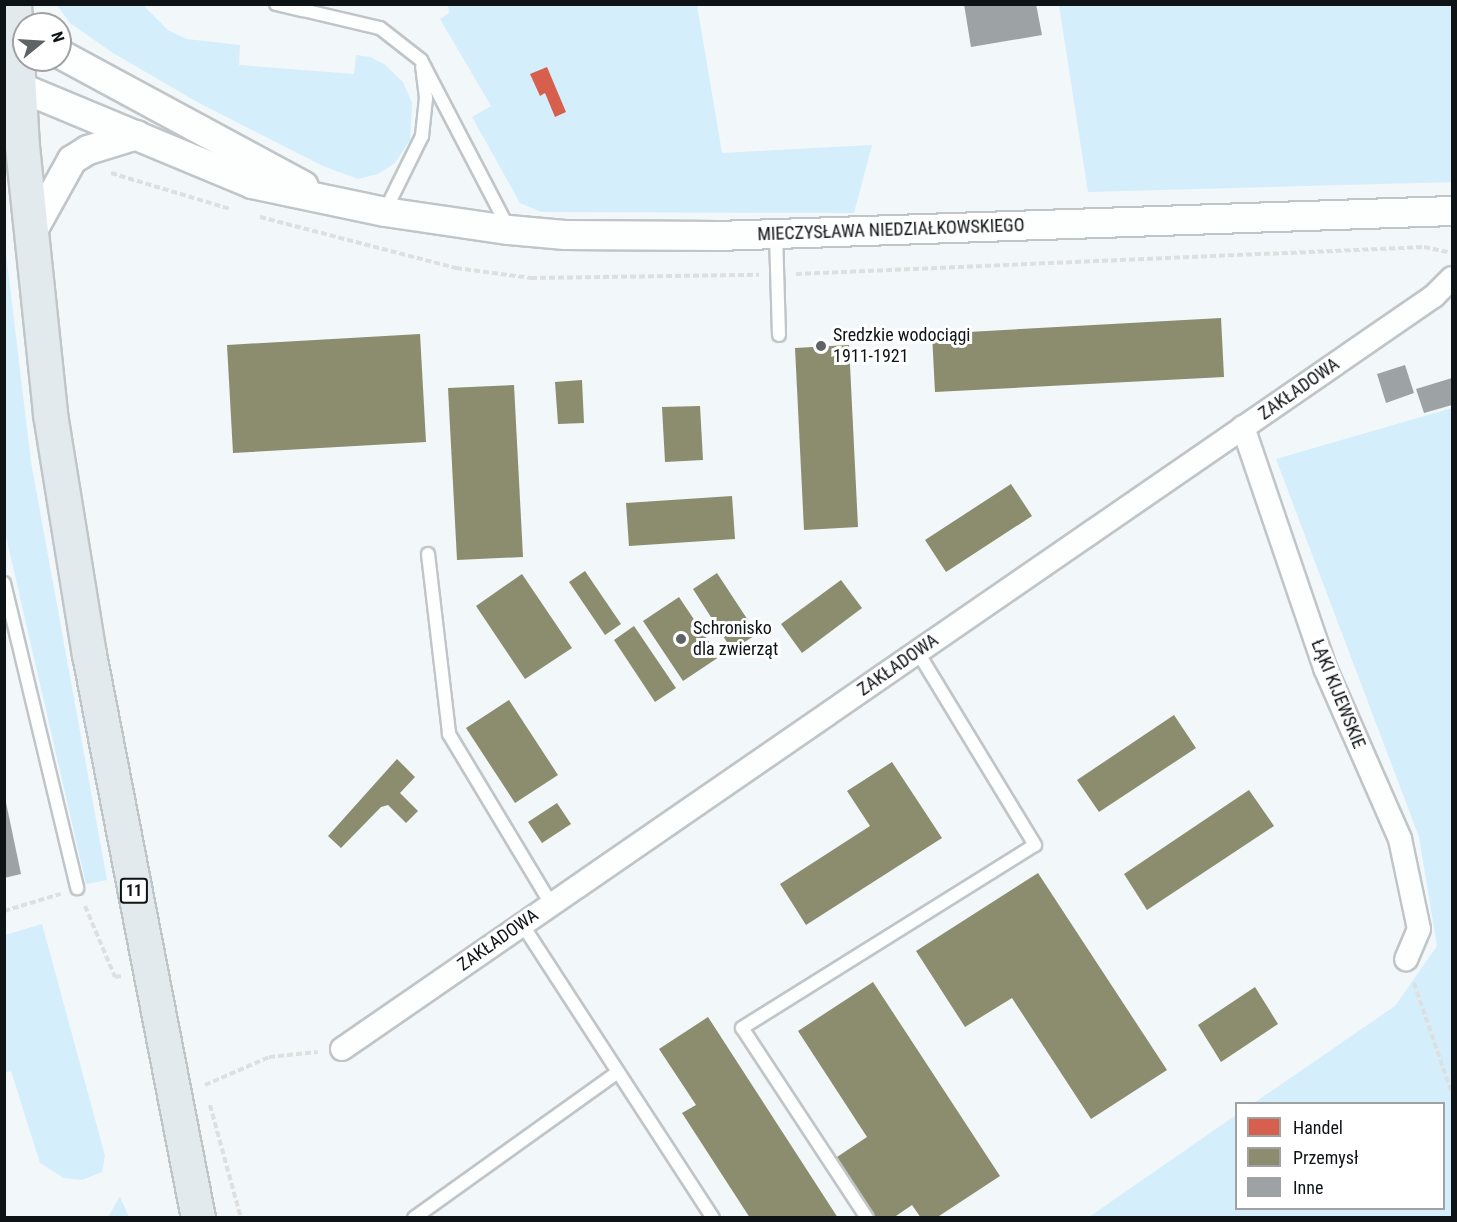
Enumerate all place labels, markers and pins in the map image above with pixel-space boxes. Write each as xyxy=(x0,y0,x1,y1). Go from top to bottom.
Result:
place label: Sredzkie wodociągi 1911-1921 xyxy=(833,325,971,368)
marker: Sredzkie wodociągi 1911-1921 xyxy=(814,339,828,353)
place label: Schronisko dla zwierząt xyxy=(693,618,778,660)
marker: Schronisko dla zwierząt xyxy=(674,632,688,646)

